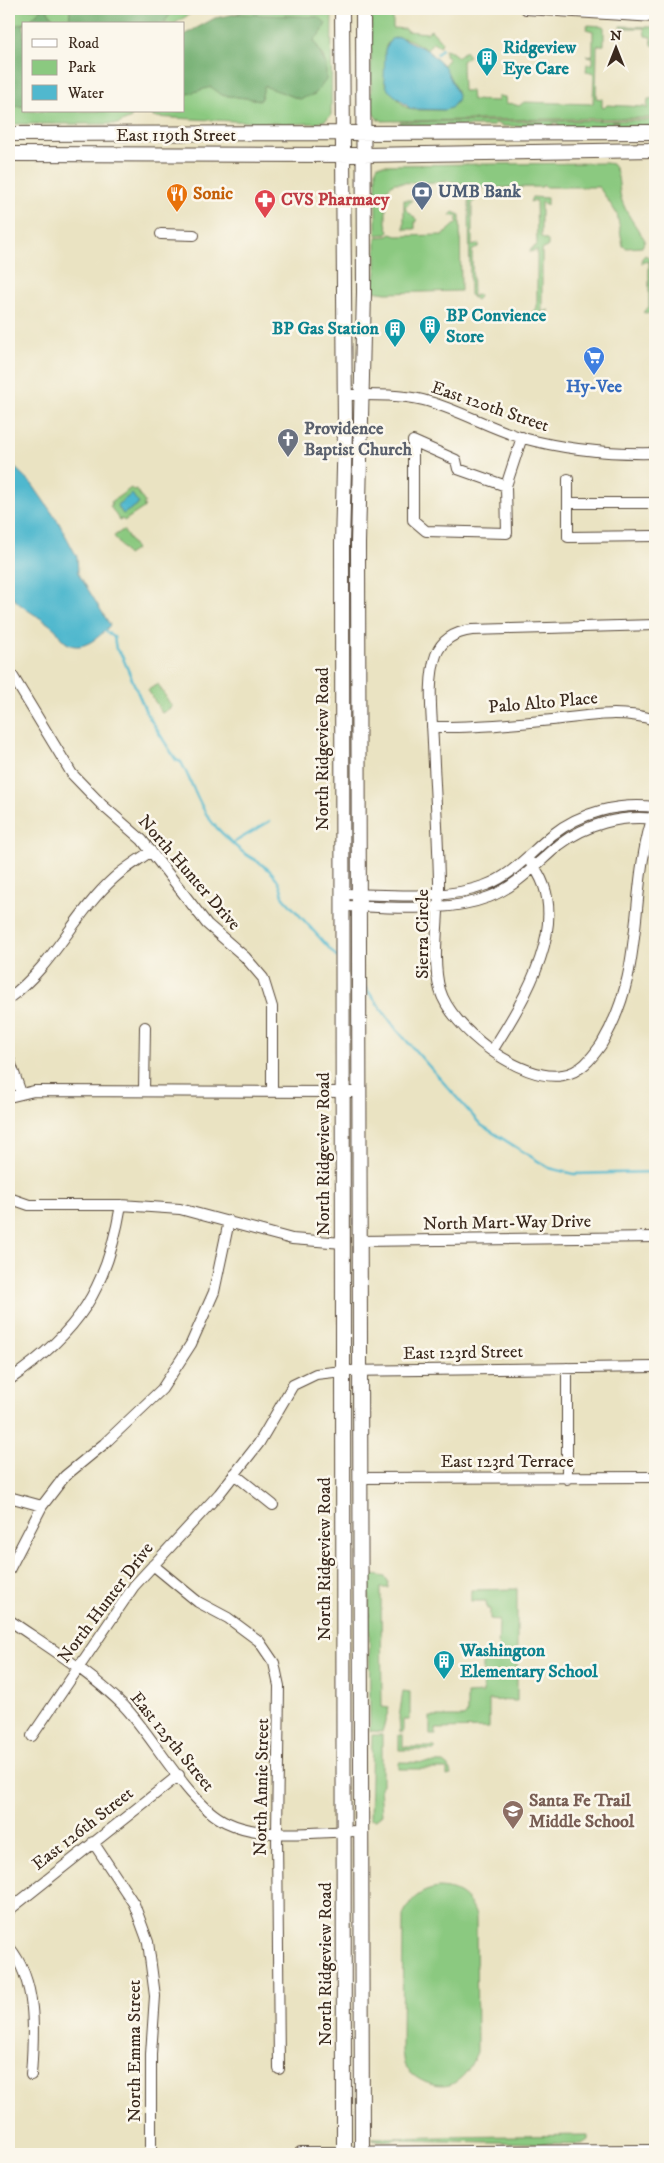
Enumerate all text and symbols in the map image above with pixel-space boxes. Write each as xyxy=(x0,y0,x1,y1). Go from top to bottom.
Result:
legend xyxy=(22,22,185,112)
north arrow xyxy=(592,22,642,72)
text: N xyxy=(610,27,622,45)
text: Road xyxy=(68,34,100,53)
place label: Ridgeview Eye Care xyxy=(503,37,577,80)
building icon: Ridgeview Eye Care xyxy=(475,46,499,77)
text: Park xyxy=(68,58,97,77)
text: Water xyxy=(67,84,104,103)
street label: East 119th Street xyxy=(116,125,236,147)
bank icon: UMB Bank xyxy=(410,180,434,211)
place label: UMB Bank xyxy=(438,181,522,203)
restaurant icon: Sonic xyxy=(165,182,189,213)
place label: Sonic xyxy=(193,183,233,205)
pharmacy icon: CVS Pharmacy xyxy=(253,188,277,219)
place label: CVS Pharmacy xyxy=(281,189,390,211)
place label: BP Convience Store xyxy=(446,305,547,348)
building icon: BP Convience Store xyxy=(418,314,442,345)
building icon: BP Gas Station xyxy=(383,317,407,348)
place label: BP Gas Station xyxy=(272,318,380,340)
supermarket icon: Hy-Vee xyxy=(582,345,606,376)
place label: Hy-Vee xyxy=(566,376,622,398)
street label: East 120th Street xyxy=(428,377,552,437)
place label: Providence Baptist Church xyxy=(304,418,412,461)
church icon: Providence Baptist Church xyxy=(276,427,300,458)
street label: North Ridgeview Road xyxy=(312,667,334,831)
street label: Palo Alto Place xyxy=(487,687,599,719)
street label: North Hunter Drive xyxy=(133,811,245,935)
street label: Sierra Circle xyxy=(412,889,434,979)
street label: North Ridgeview Road xyxy=(313,1072,335,1236)
street label: North Mart-Way Drive xyxy=(423,1211,591,1235)
street label: East 123rd Street xyxy=(403,1341,524,1365)
street label: East 123rd Terrace xyxy=(440,1451,574,1473)
street label: North Ridgeview Road xyxy=(314,1477,336,1641)
street label: North Hunter Drive xyxy=(53,1538,159,1668)
place label: Washington Elementary School xyxy=(459,1640,598,1683)
building icon: Washington Elementary School xyxy=(432,1649,456,1680)
street label: East 125th Street xyxy=(125,1688,219,1796)
street label: North Annie Street xyxy=(250,1718,274,1856)
street label: East 126th Street xyxy=(28,1782,138,1875)
place label: Santa Fe Trail Middle School xyxy=(529,1790,635,1833)
school or university icon: Santa Fe Trail Middle School xyxy=(501,1799,525,1830)
street label: North Ridgeview Road xyxy=(315,1882,337,2046)
street label: North Emma Street xyxy=(124,1979,146,2122)

